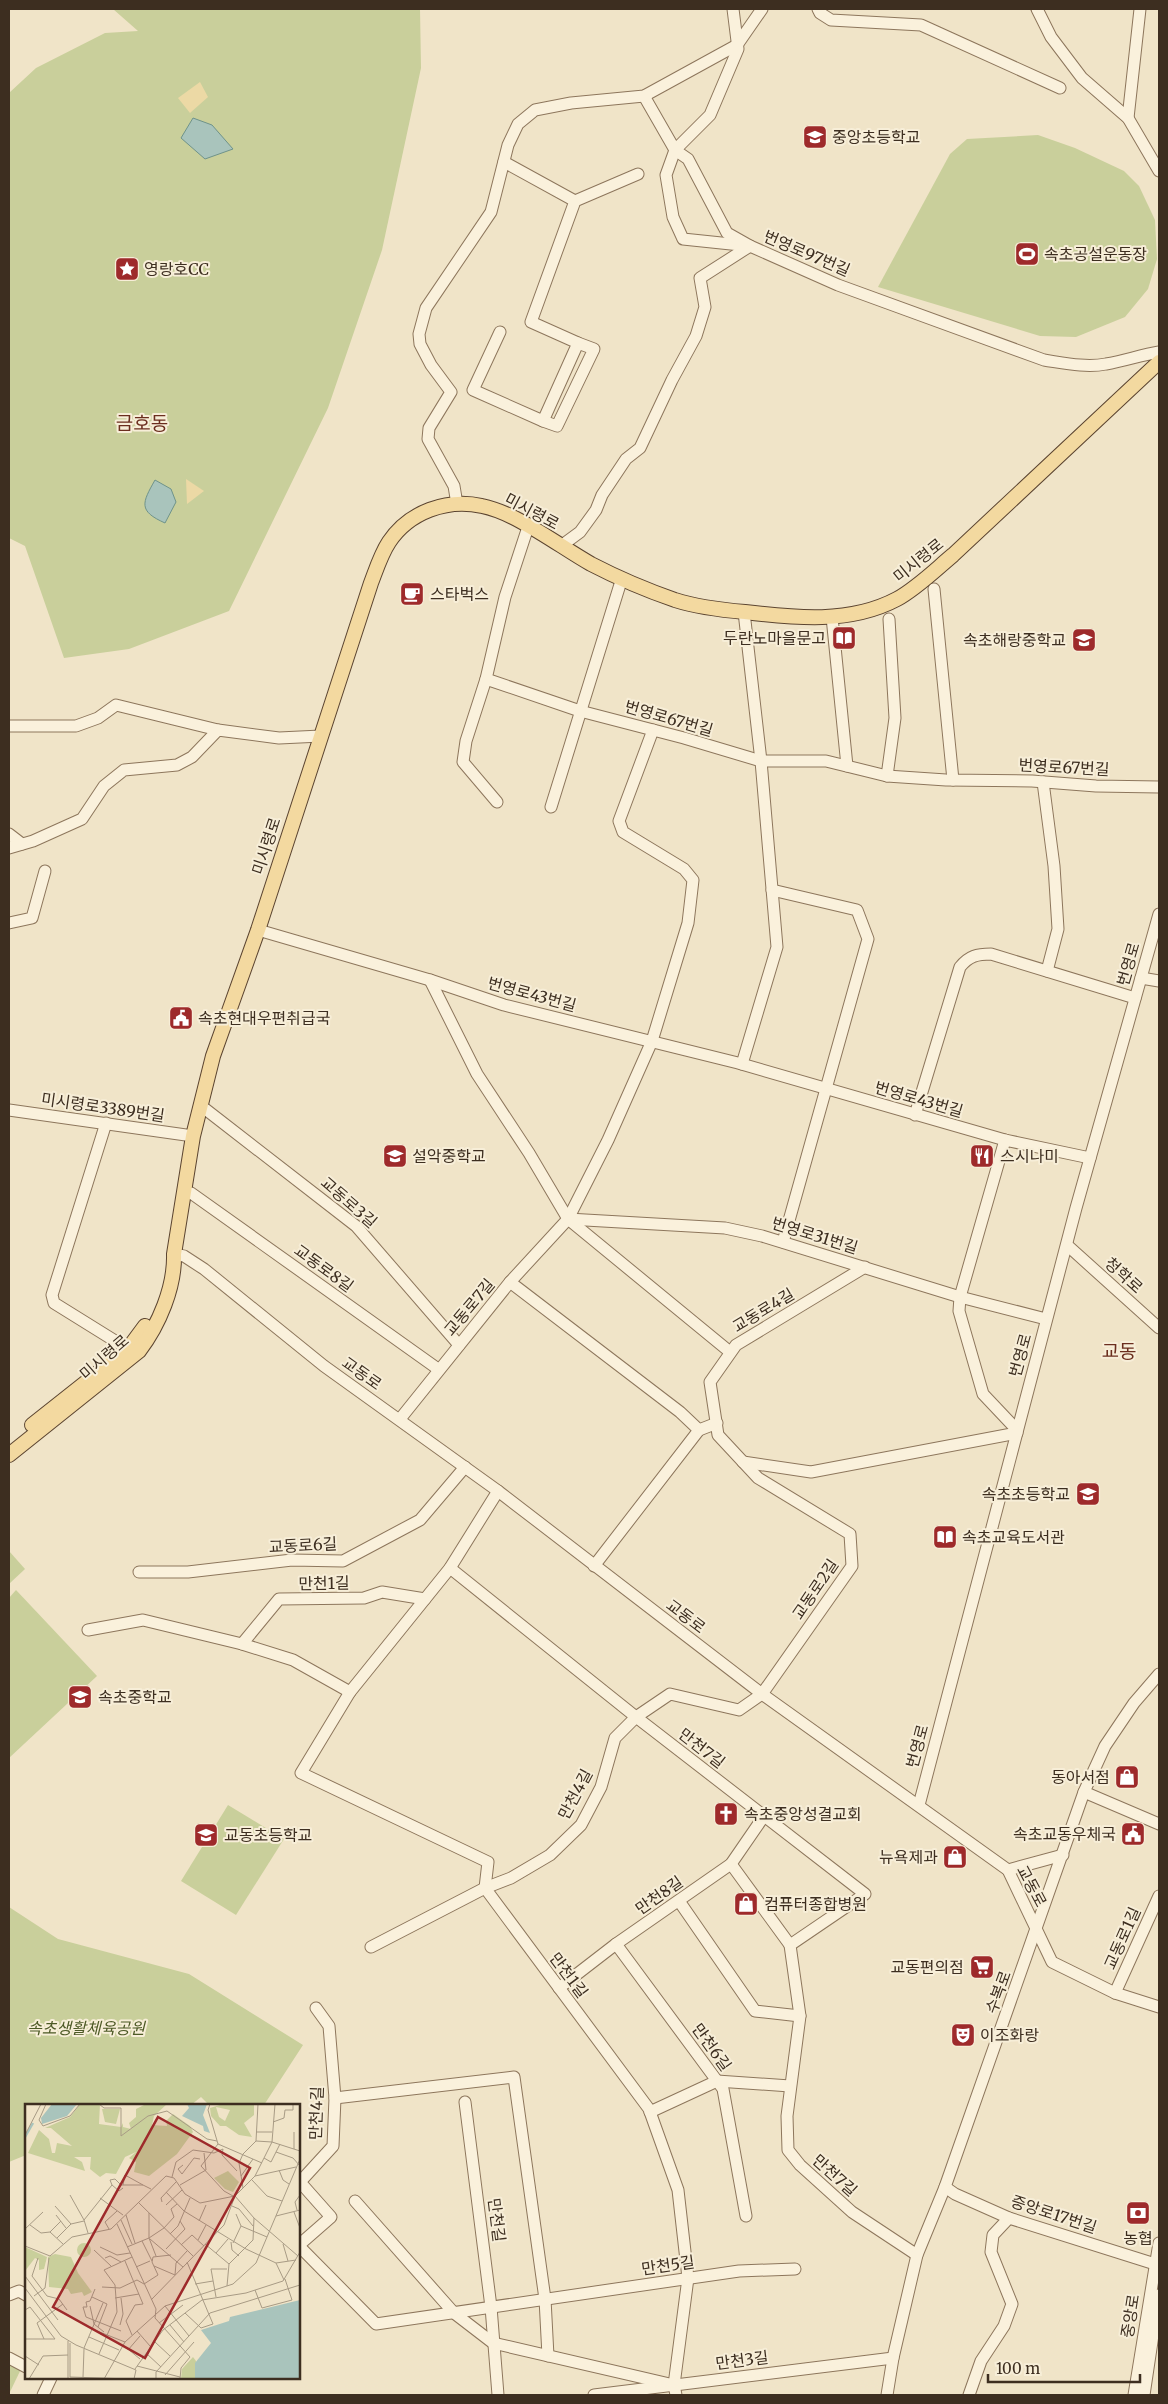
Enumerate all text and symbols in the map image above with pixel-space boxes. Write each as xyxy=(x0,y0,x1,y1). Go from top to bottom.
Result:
school or university icon: 중앙초등학교 xyxy=(802,124,828,150)
place label: 중앙초등학교 xyxy=(832,127,920,147)
street label: 번영로97번길 xyxy=(761,226,853,280)
sports icon: 속초공설운동장 xyxy=(1014,241,1040,267)
place label: 속초공설운동장 xyxy=(1044,244,1147,264)
place icon: 영랑호CC xyxy=(114,256,140,282)
place label: 영랑호CC xyxy=(144,259,209,279)
district label: 금호동 xyxy=(116,411,168,435)
street label: 미시령로 xyxy=(501,488,563,534)
street label: 미시령로 xyxy=(889,534,947,586)
cafe icon: 스타벅스 xyxy=(399,581,425,607)
place label: 스타벅스 xyxy=(430,584,489,604)
library icon: 두란노마을문고 xyxy=(831,625,857,651)
school or university icon: 속초해랑중학교 xyxy=(1071,627,1097,653)
place label: 두란노마을문고 xyxy=(723,628,826,648)
place label: 속초해랑중학교 xyxy=(963,630,1066,650)
street label: 번영로67번길 xyxy=(622,696,716,740)
street label: 번영로67번길 xyxy=(1018,755,1110,779)
street label: 미시령로 xyxy=(247,815,285,877)
street label: 번영로 xyxy=(1112,940,1144,988)
street label: 번영로43번길 xyxy=(485,973,579,1015)
public building icon: 속초현대우편취급국 xyxy=(168,1005,194,1031)
place label: 속초현대우편취급국 xyxy=(198,1008,330,1028)
street label: 번영로43번길 xyxy=(872,1077,966,1121)
street label: 미시령로3389번길 xyxy=(40,1088,166,1126)
school or university icon: 설악중학교 xyxy=(382,1143,408,1169)
restaurant icon: 스시나미 xyxy=(969,1143,995,1169)
place label: 설악중학교 xyxy=(412,1146,486,1166)
place label: 스시나미 xyxy=(1000,1146,1059,1166)
street label: 교동로3길 xyxy=(317,1172,381,1232)
street label: 번영로31번길 xyxy=(769,1212,861,1258)
street label: 교동로8길 xyxy=(290,1240,358,1296)
street label: 청학로 xyxy=(1101,1253,1147,1297)
street label: 교동로7길 xyxy=(439,1275,499,1339)
street label: 교동로4길 xyxy=(728,1284,798,1336)
street label: 미시령로 xyxy=(75,1330,133,1384)
street label: 번영로 xyxy=(1005,1331,1035,1379)
district label: 교동 xyxy=(1102,1339,1136,1363)
street label: 교동로 xyxy=(338,1352,386,1394)
school or university icon: 속초초등학교 xyxy=(1075,1481,1101,1507)
place label: 속초초등학교 xyxy=(982,1484,1070,1504)
library icon: 속초교육도서관 xyxy=(932,1524,958,1550)
place label: 속초교육도서관 xyxy=(962,1527,1065,1547)
street label: 교동로6길 xyxy=(268,1533,338,1557)
street label: 교동로2길 xyxy=(788,1555,842,1623)
street label: 만천1길 xyxy=(298,1573,350,1593)
street label: 교동로 xyxy=(662,1595,710,1637)
school or university icon: 속초중학교 xyxy=(67,1684,93,1710)
place label: 속초중학교 xyxy=(98,1687,172,1707)
street label: 번영로 xyxy=(902,1722,932,1770)
street label: 만천7길 xyxy=(675,1724,729,1772)
shop icon: 동아서점 xyxy=(1114,1764,1140,1790)
street label: 만천4길 xyxy=(553,1765,597,1823)
place label: 동아서점 xyxy=(1051,1767,1110,1787)
church icon: 속초중앙성결교회 xyxy=(713,1801,739,1827)
place label: 속초중앙성결교회 xyxy=(744,1804,862,1824)
public building icon: 속초교동우체국 xyxy=(1120,1821,1146,1847)
school or university icon: 교동초등학교 xyxy=(193,1822,219,1848)
place label: 속초교동우체국 xyxy=(1013,1824,1116,1844)
place label: 교동초등학교 xyxy=(224,1825,312,1845)
shop icon: 뉴욕제과 xyxy=(942,1844,968,1870)
place label: 뉴욕제과 xyxy=(879,1847,938,1867)
street label: 교동로 xyxy=(1013,1862,1051,1910)
street label: 만천8길 xyxy=(631,1871,687,1919)
shop icon: 컴퓨터종합병원 xyxy=(733,1891,759,1917)
place label: 컴퓨터종합병원 xyxy=(764,1894,867,1914)
street label: 교동로1길 xyxy=(1099,1904,1145,1972)
street label: 만천1길 xyxy=(546,1948,592,2002)
supermarket icon: 교동편의점 xyxy=(969,1954,995,1980)
place label: 교동편의점 xyxy=(890,1957,964,1977)
street label: 수복로 xyxy=(981,1968,1015,2016)
park label: 속초생활체육공원 xyxy=(27,2018,146,2038)
street label: 만천6길 xyxy=(688,2019,736,2075)
theatre icon: 이조화랑 xyxy=(950,2022,976,2048)
place label: 이조화랑 xyxy=(980,2025,1039,2045)
street label: 만천4길 xyxy=(305,2086,327,2140)
inset map xyxy=(25,2104,300,2379)
street label: 만천7길 xyxy=(809,2150,861,2200)
street label: 중앙로17번길 xyxy=(1009,2191,1099,2237)
street label: 만천길 xyxy=(484,2197,510,2243)
bank icon: 농협 xyxy=(1125,2200,1151,2226)
place label: 농협 xyxy=(1123,2228,1153,2248)
street label: 만천5길 xyxy=(640,2251,696,2279)
street label: 중앙로 xyxy=(1117,2292,1143,2339)
street label: 만천3길 xyxy=(714,2347,770,2373)
scale bar xyxy=(988,2352,1140,2384)
text: 100 m xyxy=(996,2359,1040,2378)

